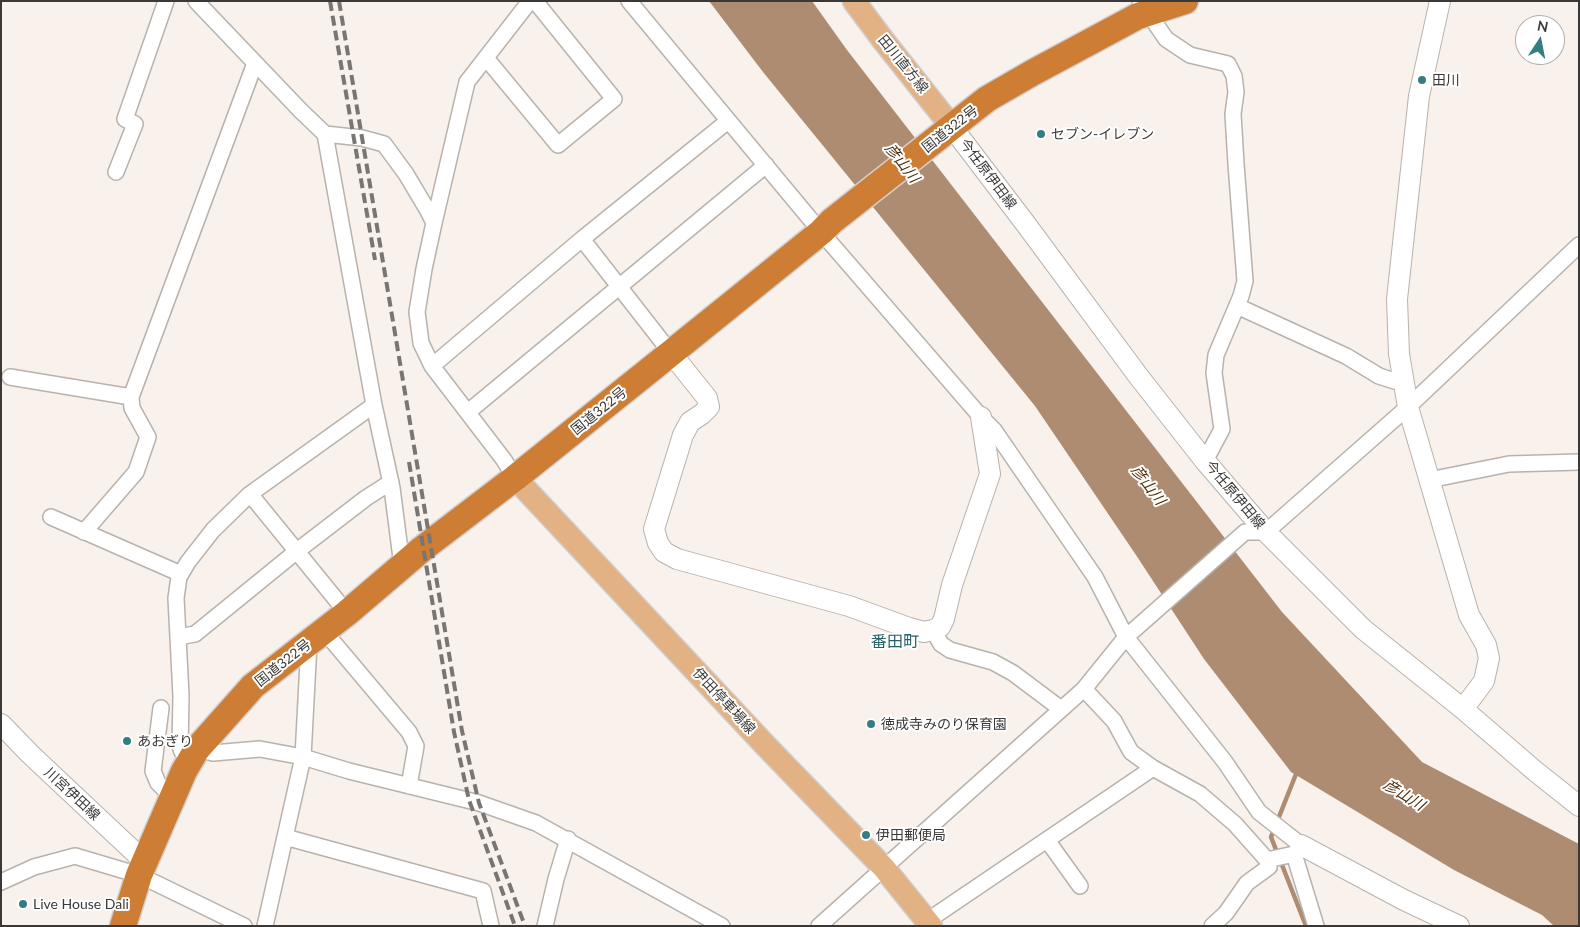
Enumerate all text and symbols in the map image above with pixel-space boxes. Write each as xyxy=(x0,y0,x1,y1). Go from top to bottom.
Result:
north arrow xyxy=(1515,15,1565,65)
text: N xyxy=(1536,16,1550,35)
street label: 田川直方線 xyxy=(874,32,932,96)
place label: 田川 xyxy=(1432,72,1460,88)
marker: 田川 xyxy=(1416,74,1428,86)
street label: 国道322号 xyxy=(919,102,981,156)
place label: セブン-イレブン xyxy=(1051,126,1154,142)
marker: セブン-イレブン xyxy=(1035,128,1047,140)
street label: 今任原伊田線 xyxy=(956,135,1020,213)
water label: 彦山川 xyxy=(881,140,923,186)
street label: 国道322号 xyxy=(568,384,630,438)
street label: 今任原伊田線 xyxy=(1202,457,1268,533)
water label: 彦山川 xyxy=(1127,462,1169,508)
district label: 番田町 xyxy=(871,632,919,652)
street label: 国道322号 xyxy=(252,636,314,690)
street label: 伊田停車場線 xyxy=(689,665,759,737)
place label: 徳成寺みのり保育園 xyxy=(881,716,1007,732)
marker: 徳成寺みのり保育園 xyxy=(865,718,877,730)
place label: あおぎり xyxy=(137,733,193,749)
marker: あおぎり xyxy=(121,735,133,747)
street label: 川宮伊田線 xyxy=(41,764,103,824)
water label: 彦山川 xyxy=(1380,775,1428,815)
place label: 伊田郵便局 xyxy=(876,827,946,843)
marker: 伊田郵便局 xyxy=(860,829,872,841)
place label: Live House Dali xyxy=(33,896,129,912)
marker: Live House Dali xyxy=(17,898,29,910)

